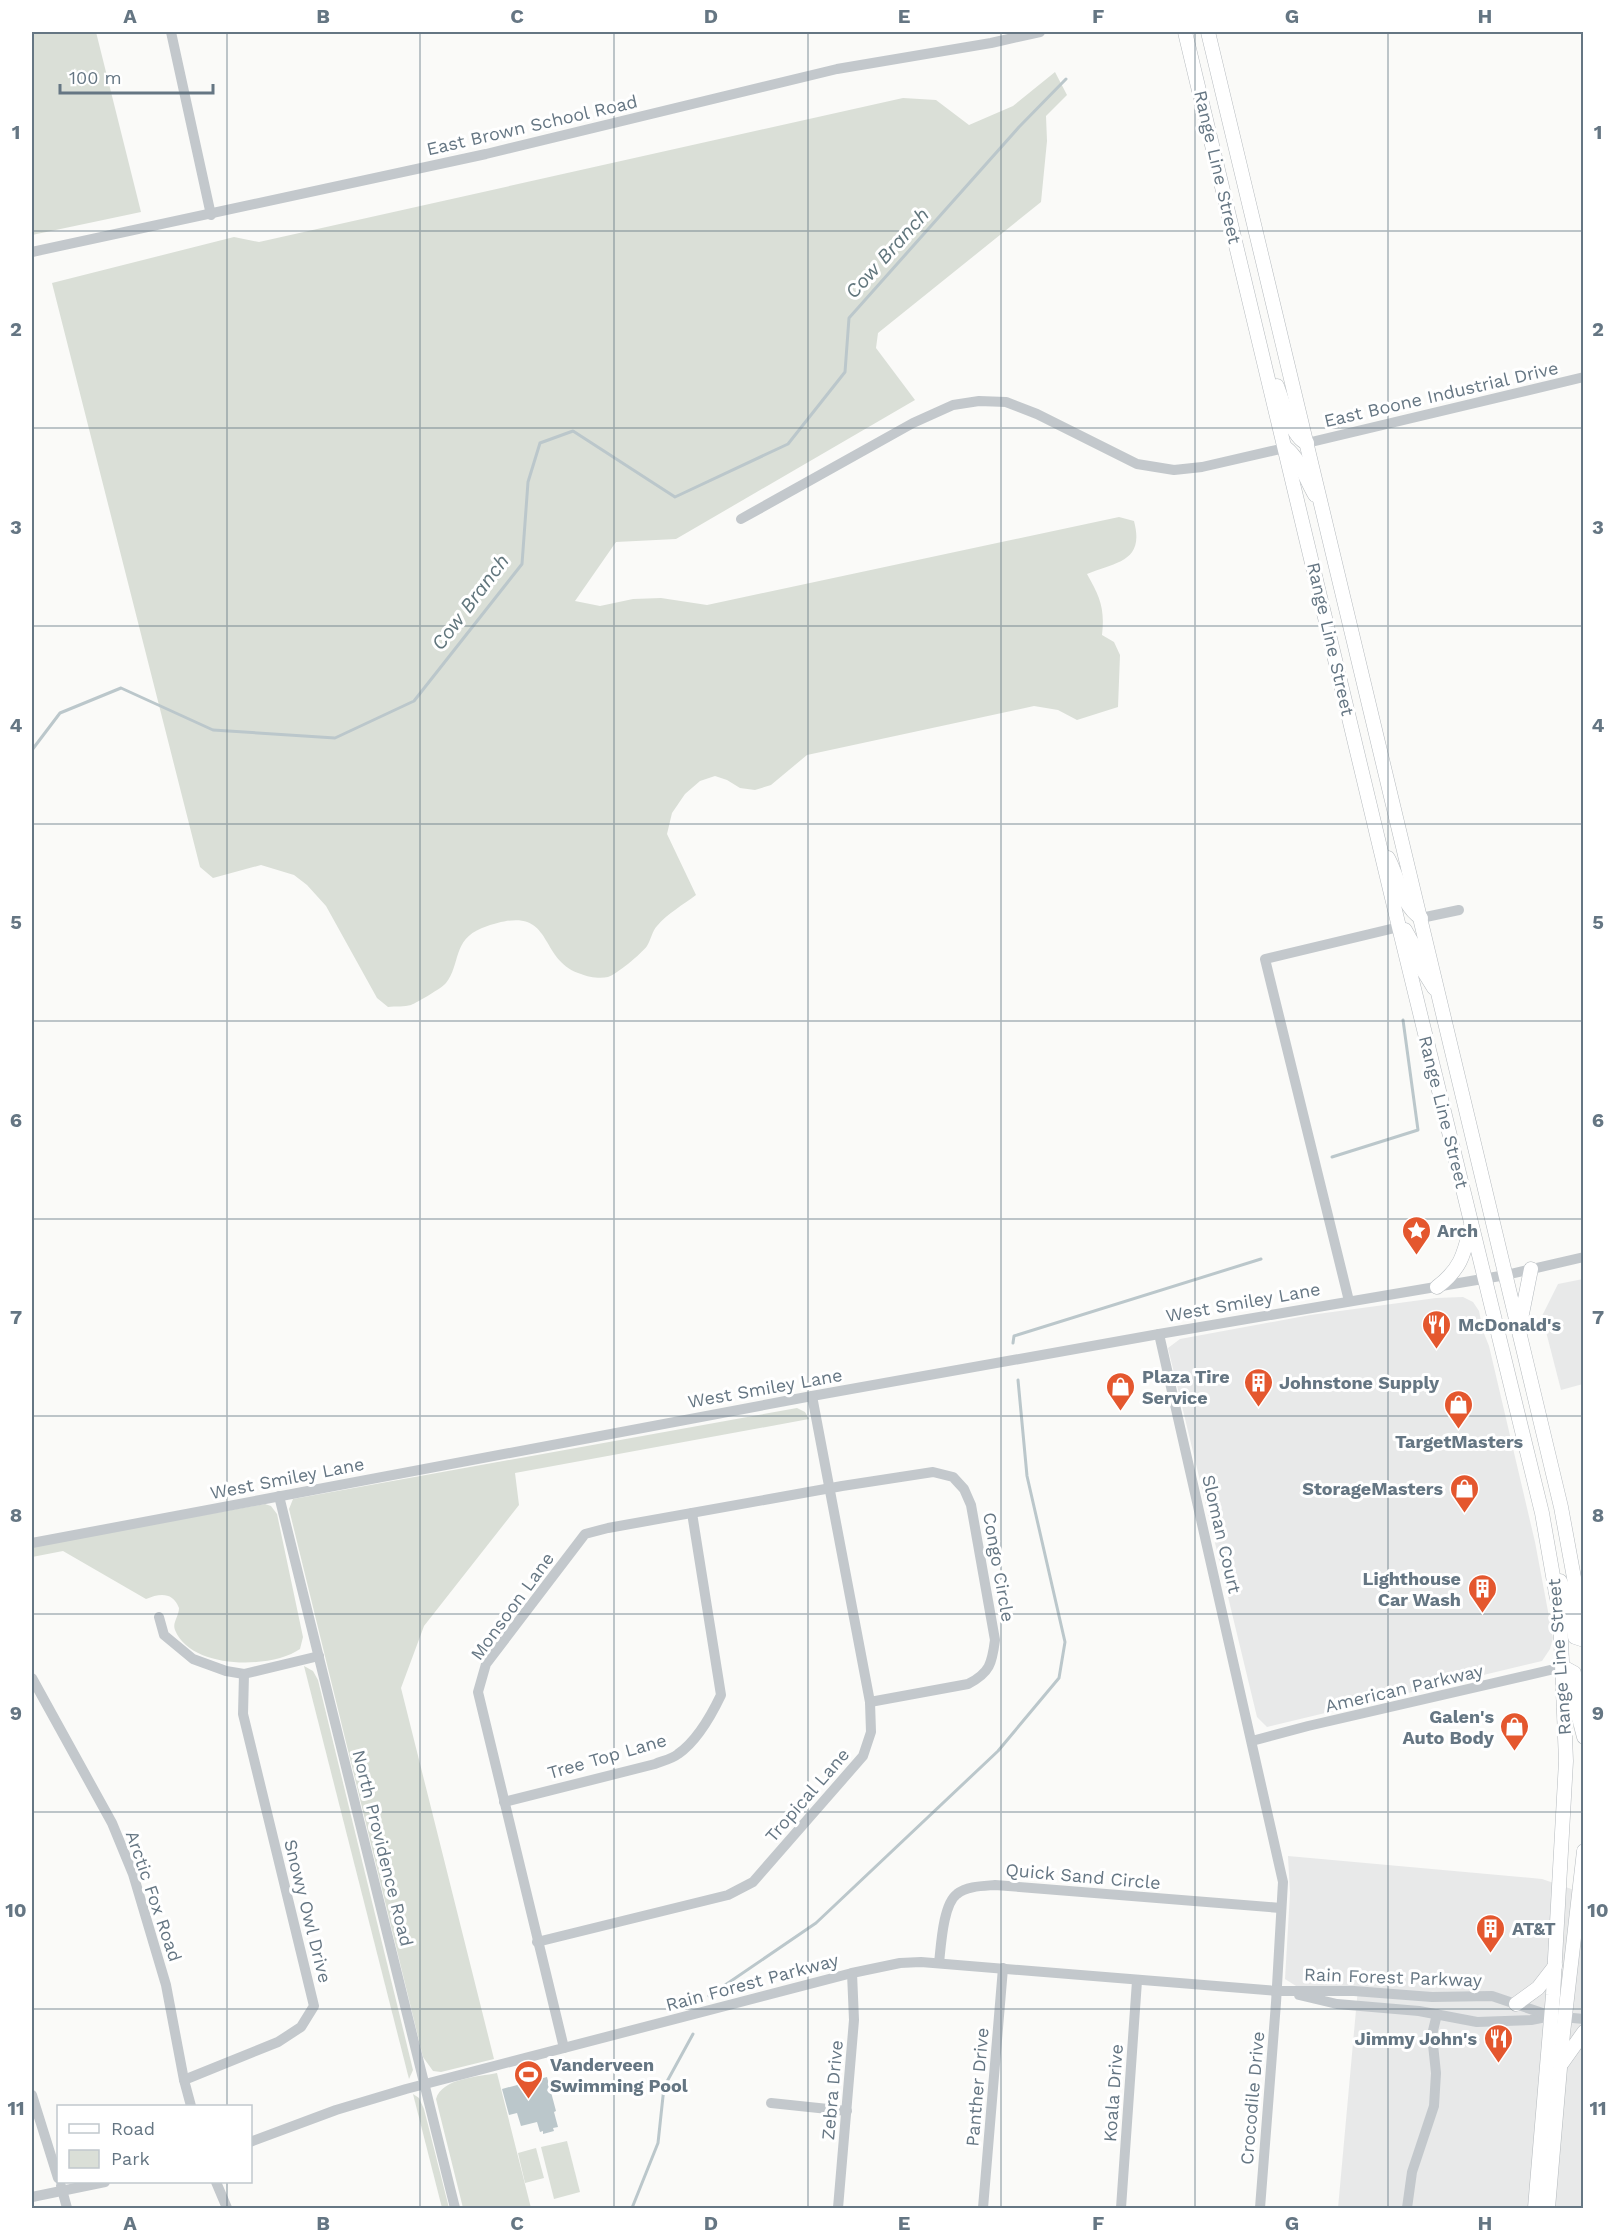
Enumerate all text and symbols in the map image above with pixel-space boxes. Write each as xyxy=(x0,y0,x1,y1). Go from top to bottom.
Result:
text: A xyxy=(123,4,137,28)
text: B xyxy=(316,4,330,28)
text: C xyxy=(510,4,524,28)
text: D xyxy=(704,4,718,28)
text: E xyxy=(898,4,910,28)
text: F xyxy=(1092,4,1104,28)
text: G xyxy=(1285,4,1299,28)
text: H xyxy=(1478,4,1492,28)
scale bar xyxy=(60,57,213,95)
text: 100 m xyxy=(69,67,122,88)
street label: Range Line Street xyxy=(1190,88,1246,246)
street label: East Brown School Road xyxy=(424,90,640,160)
text: 1 xyxy=(12,120,20,144)
text: 1 xyxy=(1594,120,1602,144)
water label: Cow Branch xyxy=(840,203,934,303)
text: 2 xyxy=(10,317,22,341)
text: 2 xyxy=(1592,317,1604,341)
street label: East Boone Industrial Drive xyxy=(1322,357,1560,431)
text: 3 xyxy=(10,515,22,539)
text: 3 xyxy=(1592,515,1604,539)
water label: Cow Branch xyxy=(426,549,514,655)
street label: Range Line Street xyxy=(1303,560,1359,718)
text: 4 xyxy=(10,713,23,737)
text: 4 xyxy=(1592,713,1605,737)
text: 5 xyxy=(10,910,22,934)
text: 5 xyxy=(1592,910,1604,934)
street label: Range Line Street xyxy=(1415,1033,1473,1191)
text: 6 xyxy=(10,1108,22,1132)
text: 6 xyxy=(1592,1108,1604,1132)
place icon: Arch xyxy=(1400,1214,1432,1256)
place label: Arch xyxy=(1437,1220,1478,1241)
street label: West Smiley Lane xyxy=(1164,1278,1322,1326)
text: 7 xyxy=(10,1305,22,1329)
text: 7 xyxy=(1592,1305,1604,1329)
restaurant icon: McDonald's xyxy=(1421,1308,1453,1350)
place label: McDonald's xyxy=(1458,1314,1561,1335)
street label: West Smiley Lane xyxy=(686,1364,844,1412)
place label: Plaza Tire Service xyxy=(1142,1366,1230,1408)
building icon: Johnstone Supply xyxy=(1242,1366,1274,1408)
shop icon: Plaza Tire Service xyxy=(1105,1370,1137,1412)
place label: Johnstone Supply xyxy=(1279,1372,1440,1393)
shop icon: TargetMasters xyxy=(1443,1388,1475,1430)
place label: TargetMasters xyxy=(1395,1431,1524,1452)
street label: West Smiley Lane xyxy=(208,1453,366,1503)
shop icon: StorageMasters xyxy=(1448,1472,1480,1514)
street label: Sloman Court xyxy=(1198,1473,1246,1596)
place label: StorageMasters xyxy=(1302,1478,1443,1499)
text: 8 xyxy=(10,1503,22,1527)
text: 8 xyxy=(1592,1503,1604,1527)
street label: Congo Circle xyxy=(979,1511,1019,1623)
street label: Monsoon Lane xyxy=(466,1548,558,1664)
place label: Lighthouse Car Wash xyxy=(1363,1568,1461,1610)
building icon: Lighthouse Car Wash xyxy=(1466,1572,1498,1614)
street label: Range Line Street xyxy=(1543,1578,1575,1736)
street label: American Parkway xyxy=(1323,1659,1486,1716)
text: 9 xyxy=(10,1701,22,1725)
text: 9 xyxy=(1592,1701,1604,1725)
place label: Galen's Auto Body xyxy=(1402,1706,1495,1748)
shop icon: Galen's Auto Body xyxy=(1499,1710,1531,1752)
street label: Tree Top Lane xyxy=(545,1729,669,1783)
street label: Tropical Lane xyxy=(761,1744,853,1846)
street label: North Providence Road xyxy=(348,1748,418,1948)
street label: Arctic Fox Road xyxy=(122,1828,186,1964)
street label: Snowy Owl Drive xyxy=(280,1837,336,1985)
street label: Quick Sand Circle xyxy=(1005,1859,1161,1893)
text: 10 xyxy=(5,1898,27,1922)
text: 10 xyxy=(1587,1898,1609,1922)
building icon: AT&T xyxy=(1475,1912,1507,1954)
place label: AT&T xyxy=(1512,1918,1556,1939)
street label: Rain Forest Parkway xyxy=(663,1949,841,2015)
street label: Rain Forest Parkway xyxy=(1304,1963,1483,1991)
restaurant icon: Jimmy John's xyxy=(1482,2022,1514,2064)
street label: Panther Drive xyxy=(961,2027,993,2147)
place label: Jimmy John's xyxy=(1355,2028,1477,2049)
street label: Crocodile Drive xyxy=(1236,2030,1268,2166)
street label: Zebra Drive xyxy=(817,2039,847,2141)
street label: Koala Drive xyxy=(1099,2043,1127,2143)
place label: Vanderveen Swimming Pool xyxy=(550,2054,688,2096)
sports icon: Vanderveen Swimming Pool xyxy=(513,2058,545,2100)
text: 11 xyxy=(7,2096,25,2120)
text: 11 xyxy=(1589,2096,1607,2120)
legend xyxy=(57,2105,252,2183)
text: Road xyxy=(111,2118,155,2139)
text: Park xyxy=(111,2148,150,2169)
text: A xyxy=(123,2211,137,2235)
text: B xyxy=(316,2211,330,2235)
text: C xyxy=(510,2211,524,2235)
text: D xyxy=(704,2211,718,2235)
text: E xyxy=(898,2211,910,2235)
text: F xyxy=(1092,2211,1104,2235)
text: G xyxy=(1285,2211,1299,2235)
text: H xyxy=(1478,2211,1492,2235)

